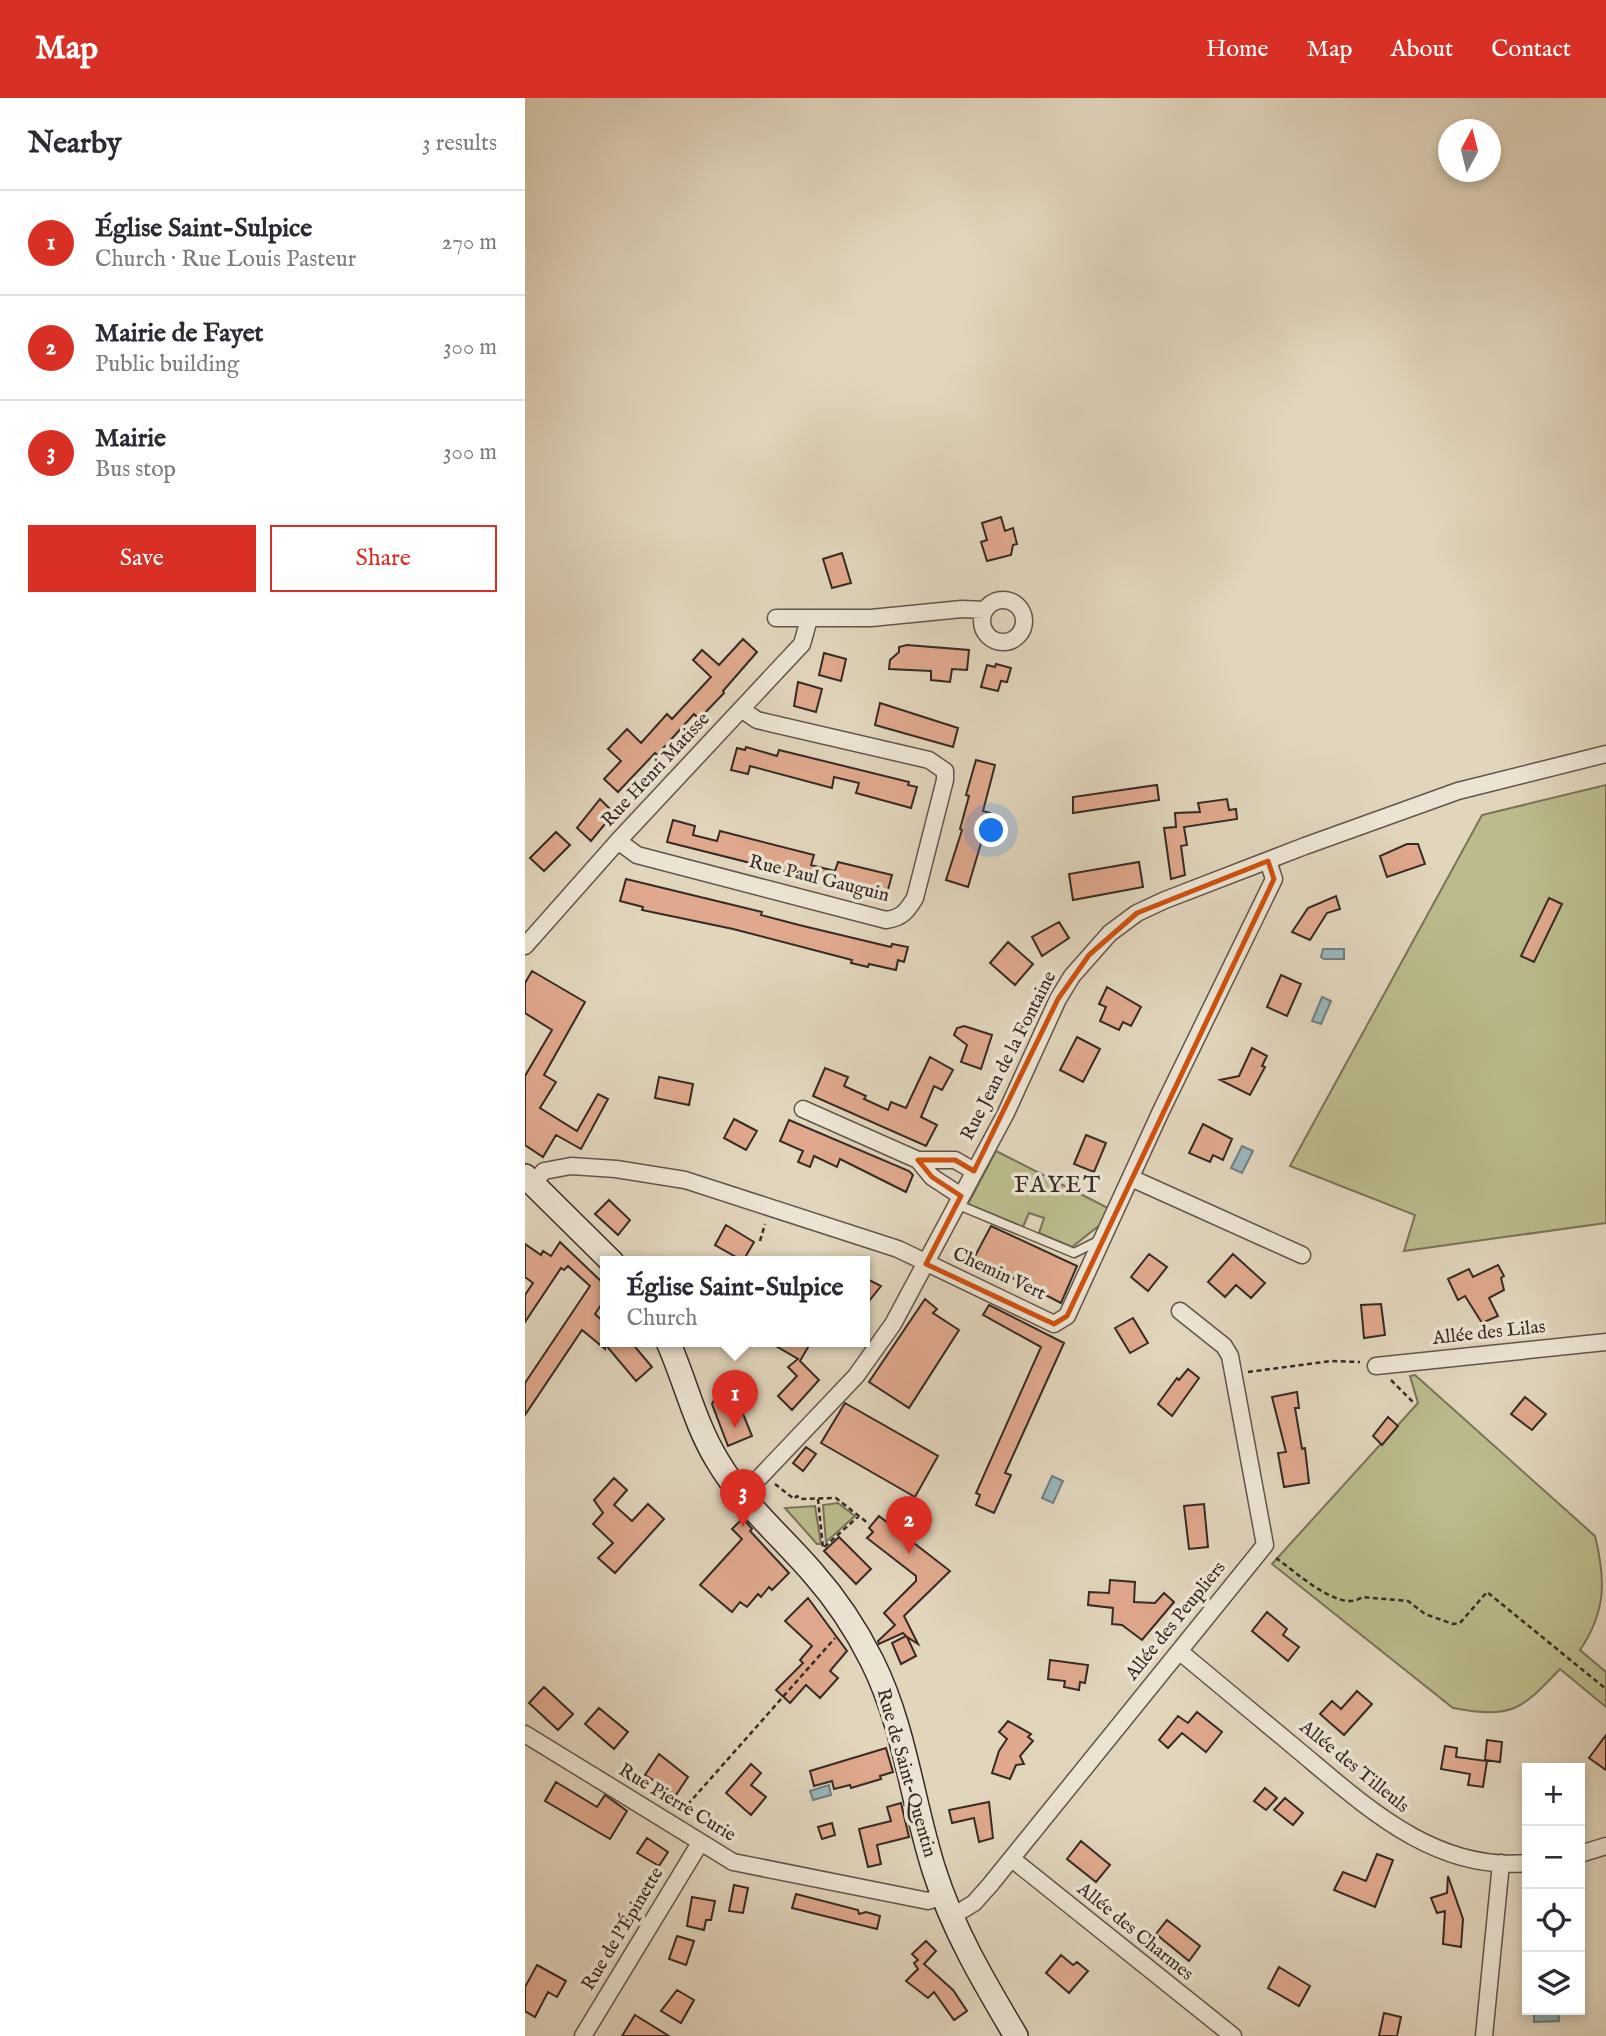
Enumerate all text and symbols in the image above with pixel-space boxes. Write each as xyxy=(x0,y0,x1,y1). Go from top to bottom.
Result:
text: Map xyxy=(35,28,98,70)
text: Home xyxy=(1206,34,1269,65)
text: Map xyxy=(1307,34,1353,65)
text: About xyxy=(1391,34,1453,65)
text: Contact xyxy=(1491,34,1571,65)
north arrow xyxy=(1438,119,1501,182)
text: Nearby xyxy=(28,125,121,163)
text: 3 results xyxy=(422,129,497,158)
text: Église Saint-Sulpice xyxy=(95,212,312,245)
text: 1 xyxy=(47,228,55,257)
text: 270 m xyxy=(442,228,497,257)
text: Church · Rue Louis Pasteur xyxy=(95,245,356,274)
text: Mairie de Fayet xyxy=(95,317,264,350)
text: 2 xyxy=(46,333,56,362)
text: 300 m xyxy=(443,333,497,362)
text: Public building xyxy=(95,350,239,379)
text: Mairie xyxy=(95,422,166,455)
text: 3 xyxy=(47,438,55,467)
text: 300 m xyxy=(443,438,497,467)
text: Bus stop xyxy=(95,455,176,484)
button: Save xyxy=(28,525,256,592)
button: Share xyxy=(270,525,497,592)
street label: Rue Henri Matisse xyxy=(597,708,715,832)
your location xyxy=(974,813,1008,847)
street label: Rue Paul Gauguin xyxy=(746,850,892,908)
street label: Rue Jean de la Fontaine xyxy=(956,967,1062,1145)
district label: FAYET xyxy=(1014,1171,1102,1200)
street label: Chemin Vert xyxy=(949,1242,1050,1306)
popup xyxy=(600,1256,870,1347)
text: Église Saint-Sulpice xyxy=(626,1271,844,1304)
text: Church xyxy=(626,1304,697,1333)
street label: Allée des Lilas xyxy=(1431,1315,1546,1351)
pin: 1 xyxy=(712,1370,758,1428)
pin: 3 xyxy=(720,1469,766,1527)
pin: 2 xyxy=(886,1496,932,1554)
street label: Allée des Peupliers xyxy=(1120,1557,1231,1686)
street label: Rue de Saint-Quentin xyxy=(870,1686,942,1860)
street label: Allée des Tilleuls xyxy=(1294,1715,1414,1819)
street label: Rue Pierre Curie xyxy=(614,1759,740,1848)
map controls xyxy=(1522,1763,1585,2015)
button: + xyxy=(1522,1763,1585,1826)
button: − xyxy=(1522,1826,1585,1889)
street label: Rue de l'Épinette xyxy=(576,1862,669,1995)
street label: Allée des Charmes xyxy=(1071,1877,1198,1986)
button: locate xyxy=(1522,1889,1585,1952)
button: layers xyxy=(1522,1952,1585,2015)

